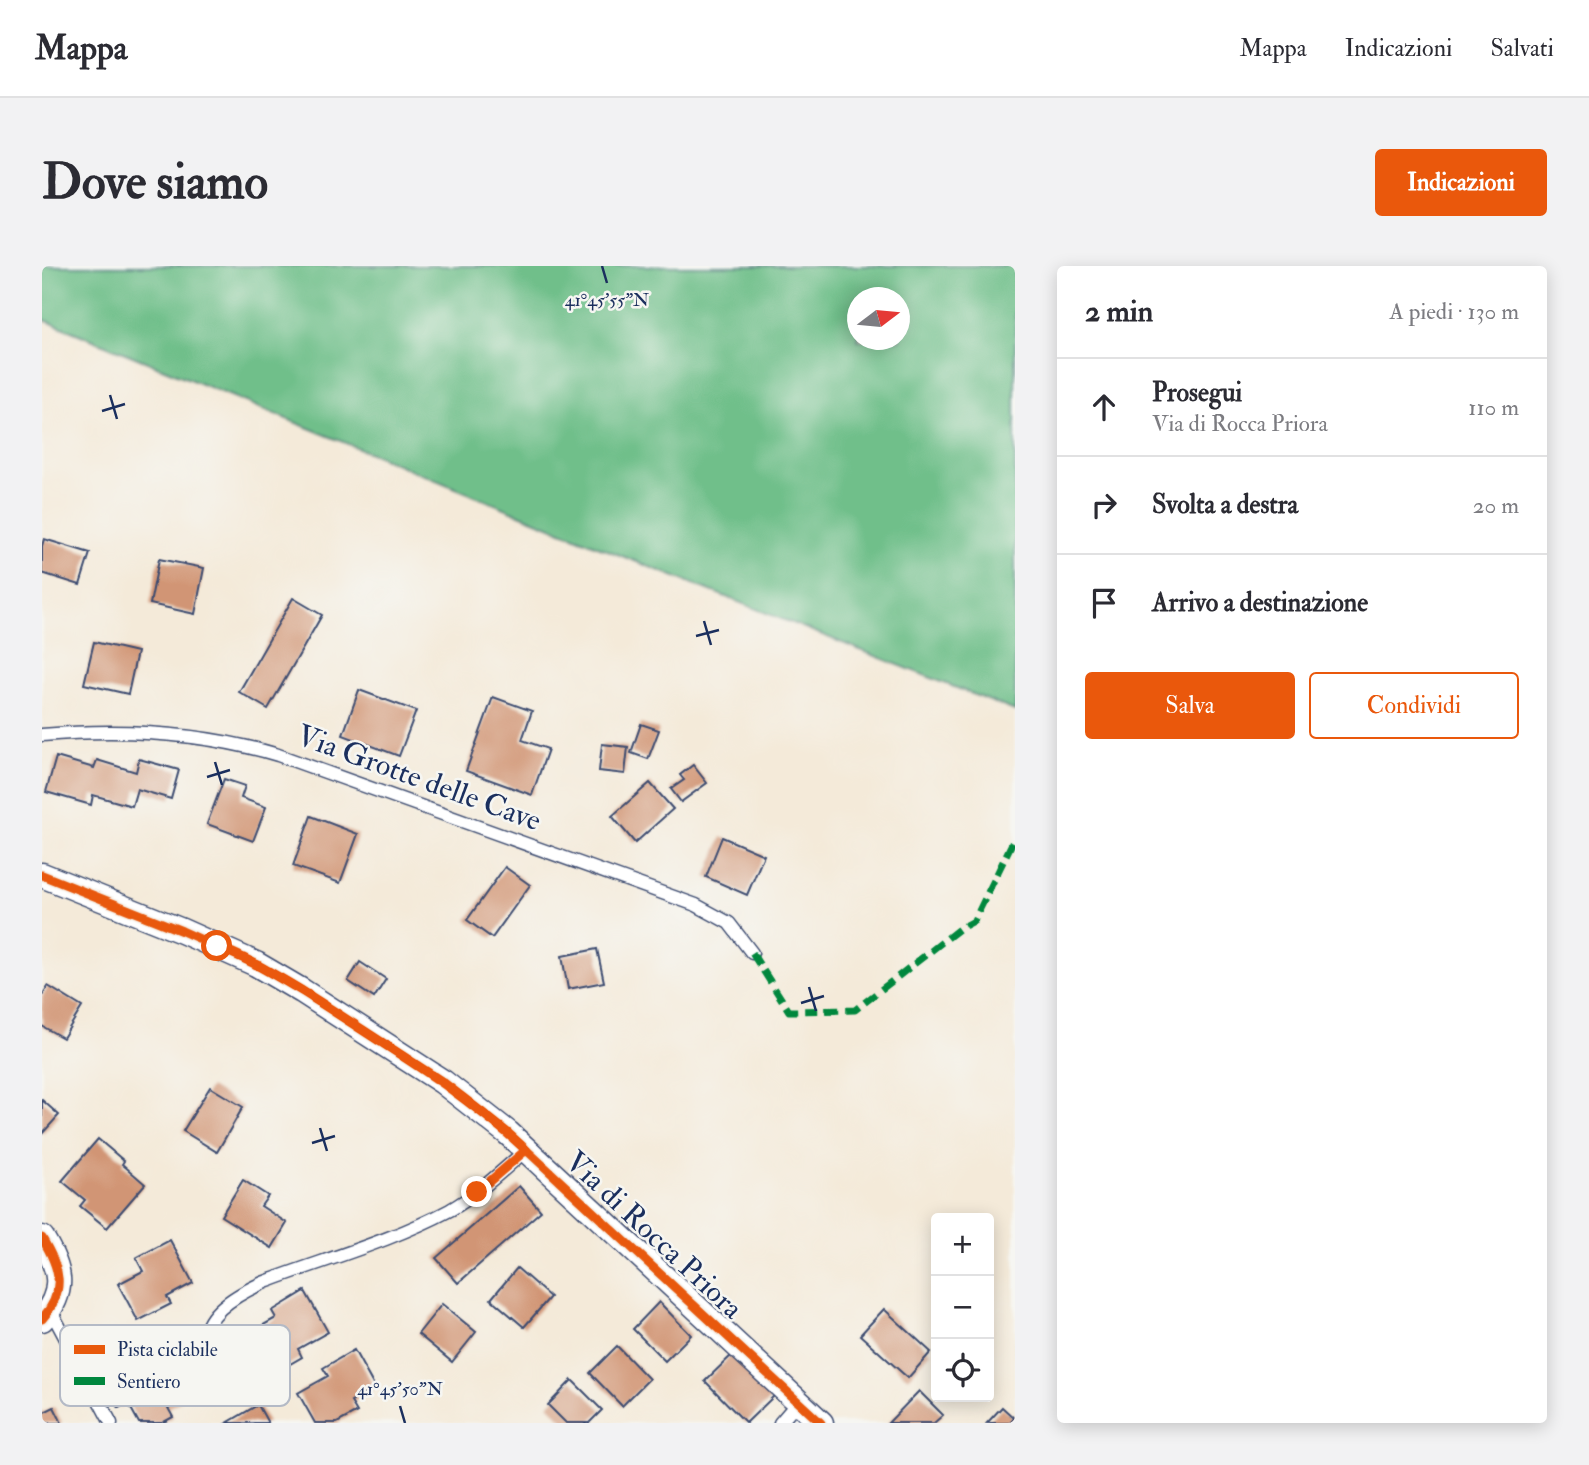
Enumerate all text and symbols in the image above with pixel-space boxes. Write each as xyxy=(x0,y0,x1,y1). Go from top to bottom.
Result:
text: Mappa xyxy=(35,28,127,69)
text: Mappa xyxy=(1240,33,1307,64)
text: Indicazioni xyxy=(1345,33,1452,64)
text: Salvati xyxy=(1490,33,1554,64)
button: Indicazioni xyxy=(1375,149,1547,216)
text: Dove siamo xyxy=(42,152,268,213)
north arrow xyxy=(847,287,910,350)
text: 41°45'55"N xyxy=(565,289,649,312)
text: 2 min xyxy=(1085,293,1153,330)
text: A piedi · 130 m xyxy=(1389,297,1519,326)
text: Prosegui xyxy=(1152,377,1242,409)
icon: ahead xyxy=(1085,388,1123,426)
text: 110 m xyxy=(1468,393,1519,422)
text: Via di Rocca Priora xyxy=(1152,409,1328,438)
icon: right xyxy=(1085,486,1123,524)
text: Svolta a destra xyxy=(1152,489,1298,521)
text: 20 m xyxy=(1473,491,1519,520)
icon: arrive xyxy=(1085,584,1123,622)
text: Arrivo a destinazione xyxy=(1152,587,1368,619)
button: Salva xyxy=(1085,672,1295,739)
button: Condividi xyxy=(1309,672,1519,739)
street label: Via Grotte delle Cave xyxy=(292,717,546,839)
route start xyxy=(201,930,232,961)
street label: Via di Rocca Priora xyxy=(557,1143,751,1327)
route end xyxy=(461,1176,492,1207)
map controls xyxy=(931,1213,994,1402)
button: + xyxy=(931,1213,994,1276)
button: − xyxy=(931,1276,994,1339)
legend xyxy=(60,1325,290,1406)
text: Pista ciclabile xyxy=(117,1338,218,1362)
button: locate xyxy=(931,1339,994,1402)
text: Sentiero xyxy=(117,1370,180,1394)
text: 41°45'50"N xyxy=(357,1378,443,1401)

